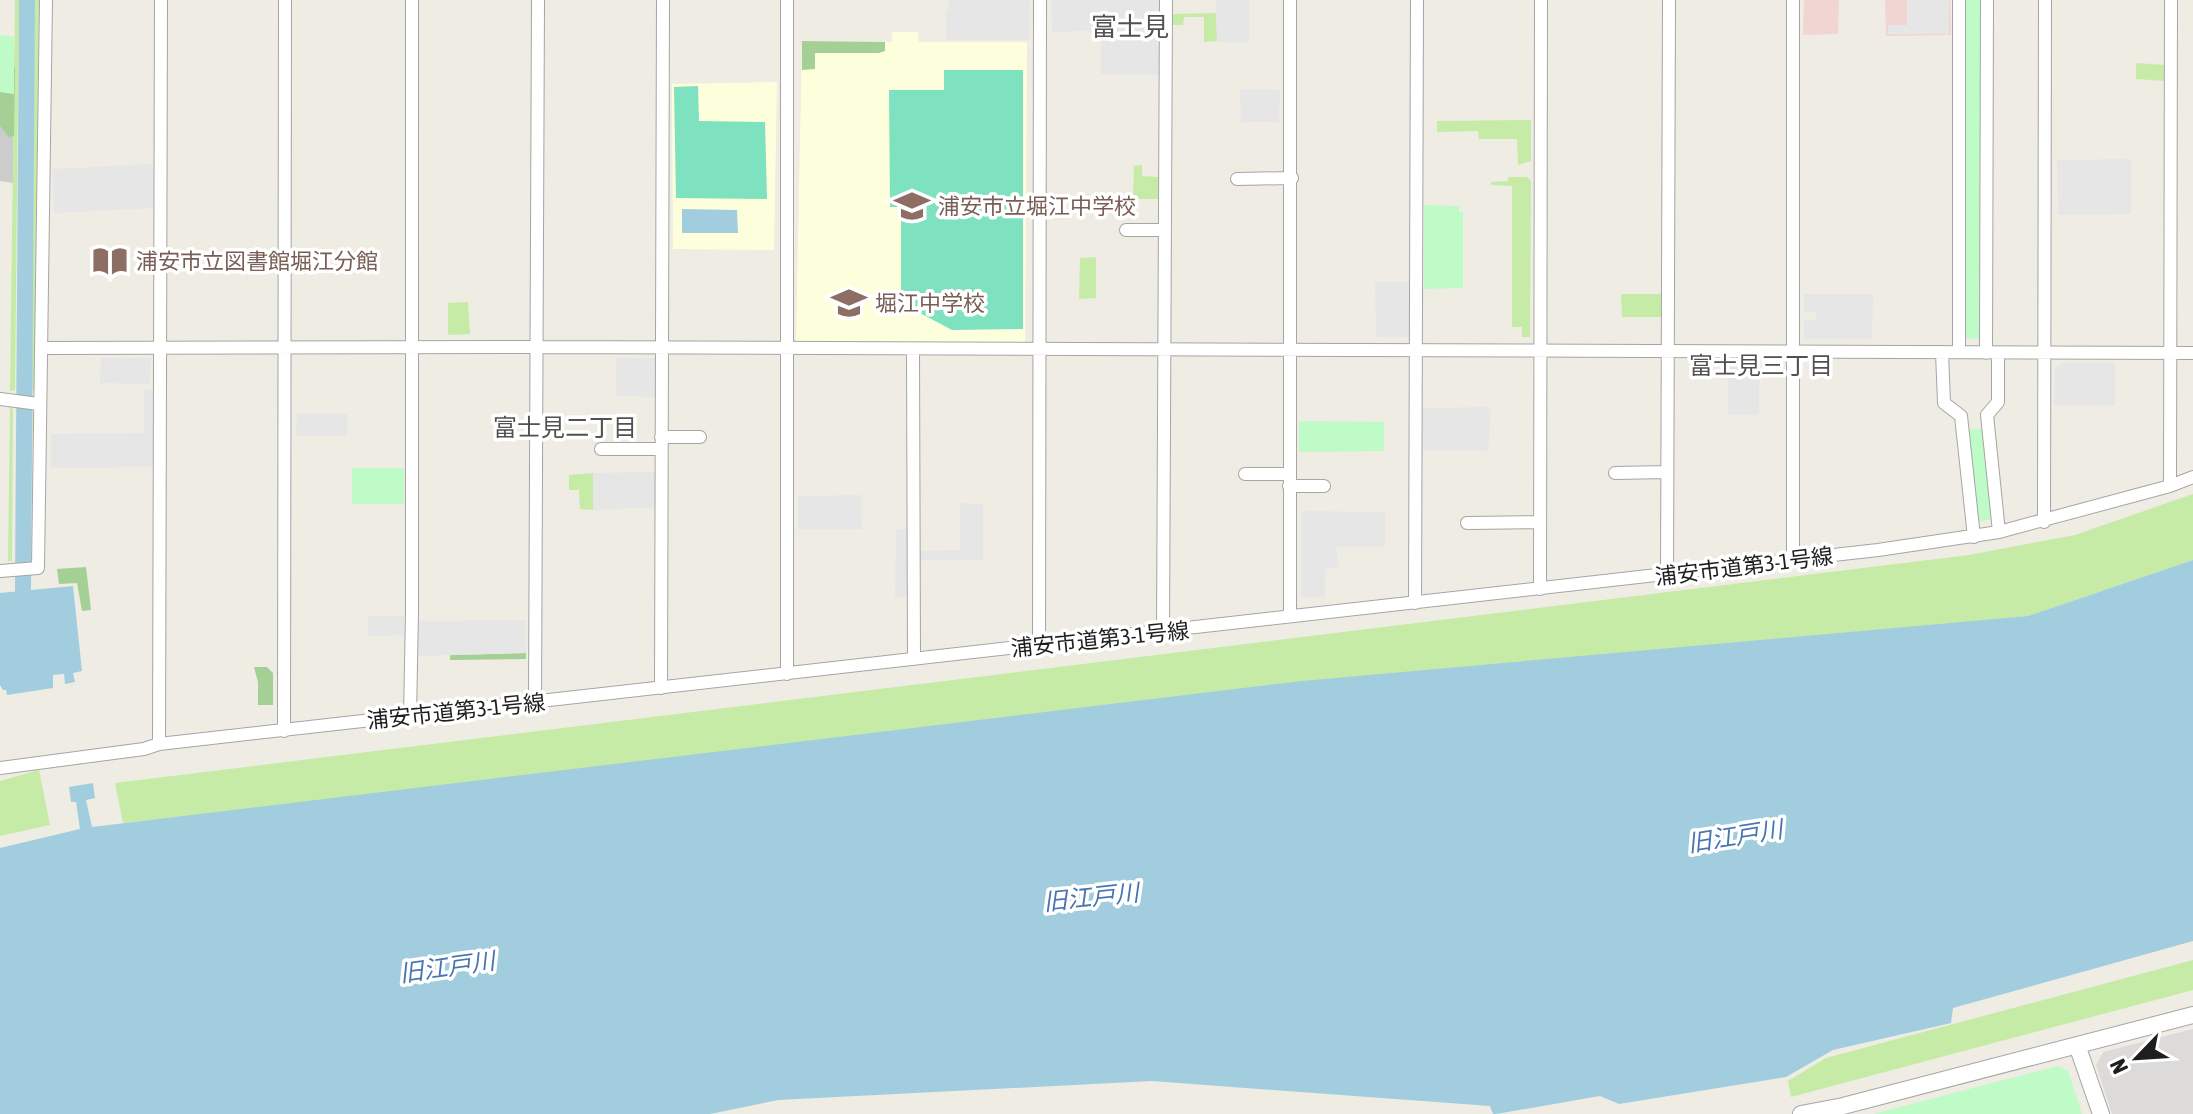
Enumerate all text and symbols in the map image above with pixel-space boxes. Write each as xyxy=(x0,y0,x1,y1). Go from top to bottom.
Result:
district label: 富士見 xyxy=(1091,12,1169,42)
school or university icon: 浦安市立堀江中学校 xyxy=(893,187,931,225)
place label: 浦安市立堀江中学校 xyxy=(938,193,1136,219)
library icon: 浦安市立図書館堀江分館 xyxy=(91,242,129,280)
place label: 浦安市立図書館堀江分館 xyxy=(136,248,378,274)
school or university icon: 堀江中学校 xyxy=(830,284,868,322)
place label: 堀江中学校 xyxy=(875,290,985,316)
district label: 富士見三丁目 xyxy=(1689,352,1833,379)
district label: 富士見二丁目 xyxy=(493,414,637,441)
street label: 浦安市道第3-1号線 xyxy=(1654,542,1834,590)
street label: 浦安市道第3-1号線 xyxy=(1010,617,1190,661)
street label: 浦安市道第3-1号線 xyxy=(366,689,546,733)
water label: 旧江戸川 xyxy=(1685,815,1787,857)
water label: 旧江戸川 xyxy=(1042,878,1143,915)
water label: 旧江戸川 xyxy=(398,947,499,987)
north arrow xyxy=(2097,1018,2177,1098)
text: N xyxy=(2104,1055,2133,1078)

